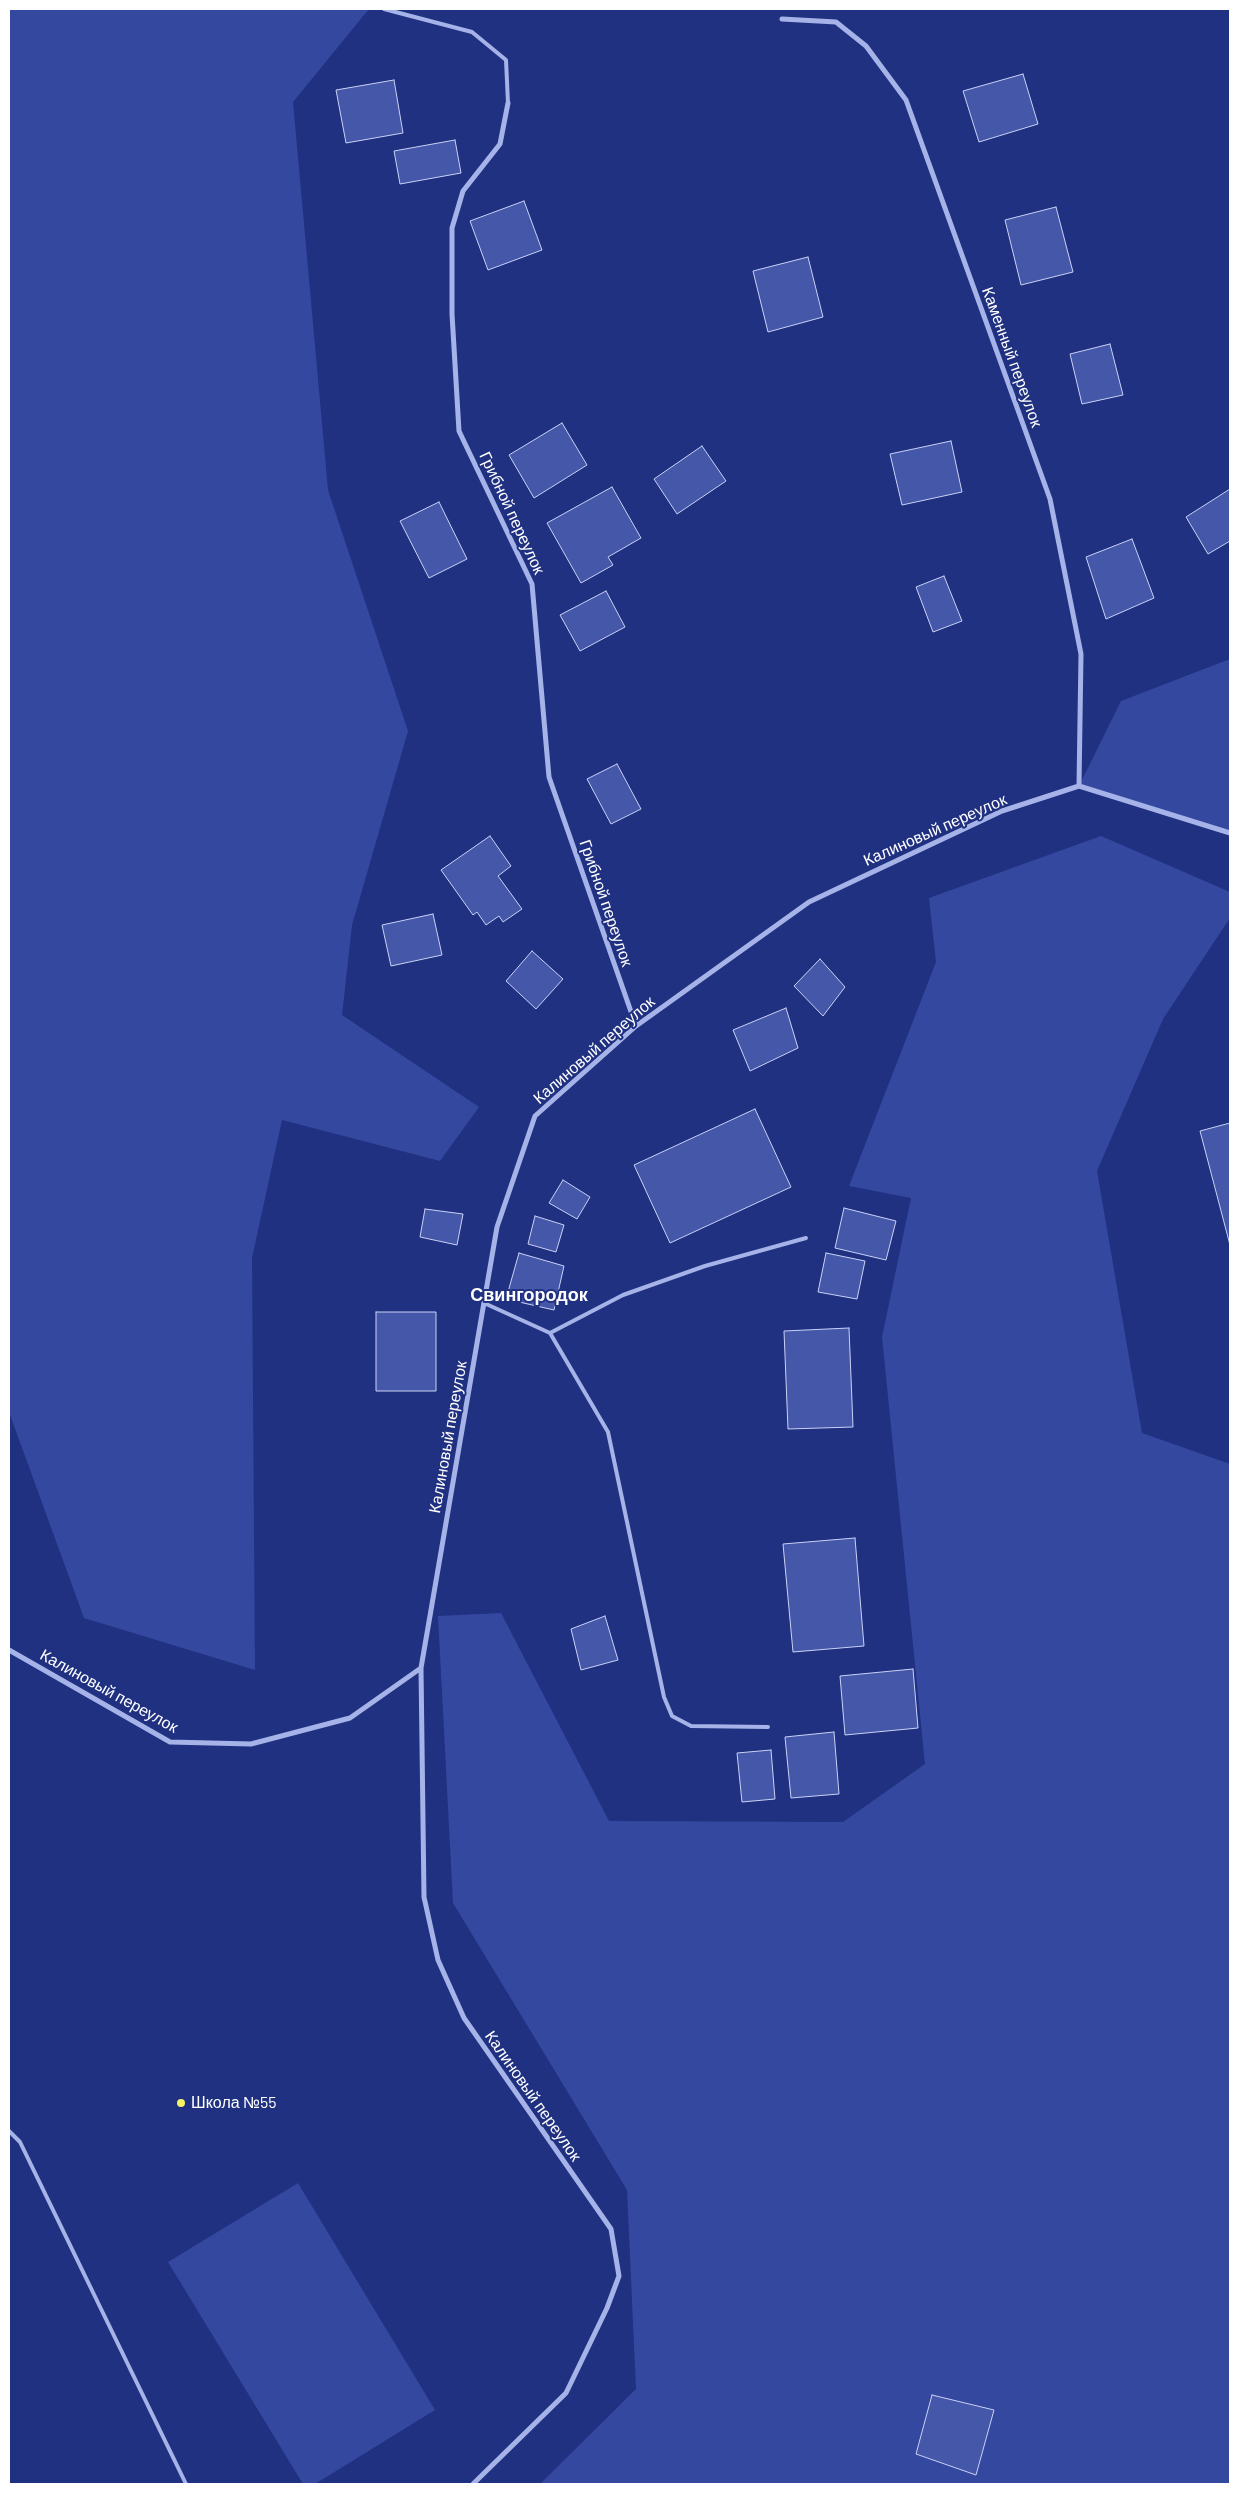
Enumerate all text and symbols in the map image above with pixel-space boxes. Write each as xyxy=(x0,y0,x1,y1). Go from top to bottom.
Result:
street label: Каменный переулок xyxy=(978,284,1046,430)
street label: Грибной переулок xyxy=(475,449,549,577)
street label: Калиновый переулок xyxy=(860,790,1010,870)
street label: Грибной переулок xyxy=(575,837,637,969)
street label: Калиновый переулок xyxy=(529,992,659,1108)
district label: Свингородок xyxy=(470,1284,588,1306)
street label: Калиновый переулок xyxy=(425,1359,471,1515)
street label: Калиновый переулок xyxy=(37,1645,181,1737)
street label: Калиновый переулок xyxy=(481,2027,585,2165)
place label: Школа №55 xyxy=(191,2093,276,2113)
marker: Школа №55 xyxy=(175,2097,187,2109)

